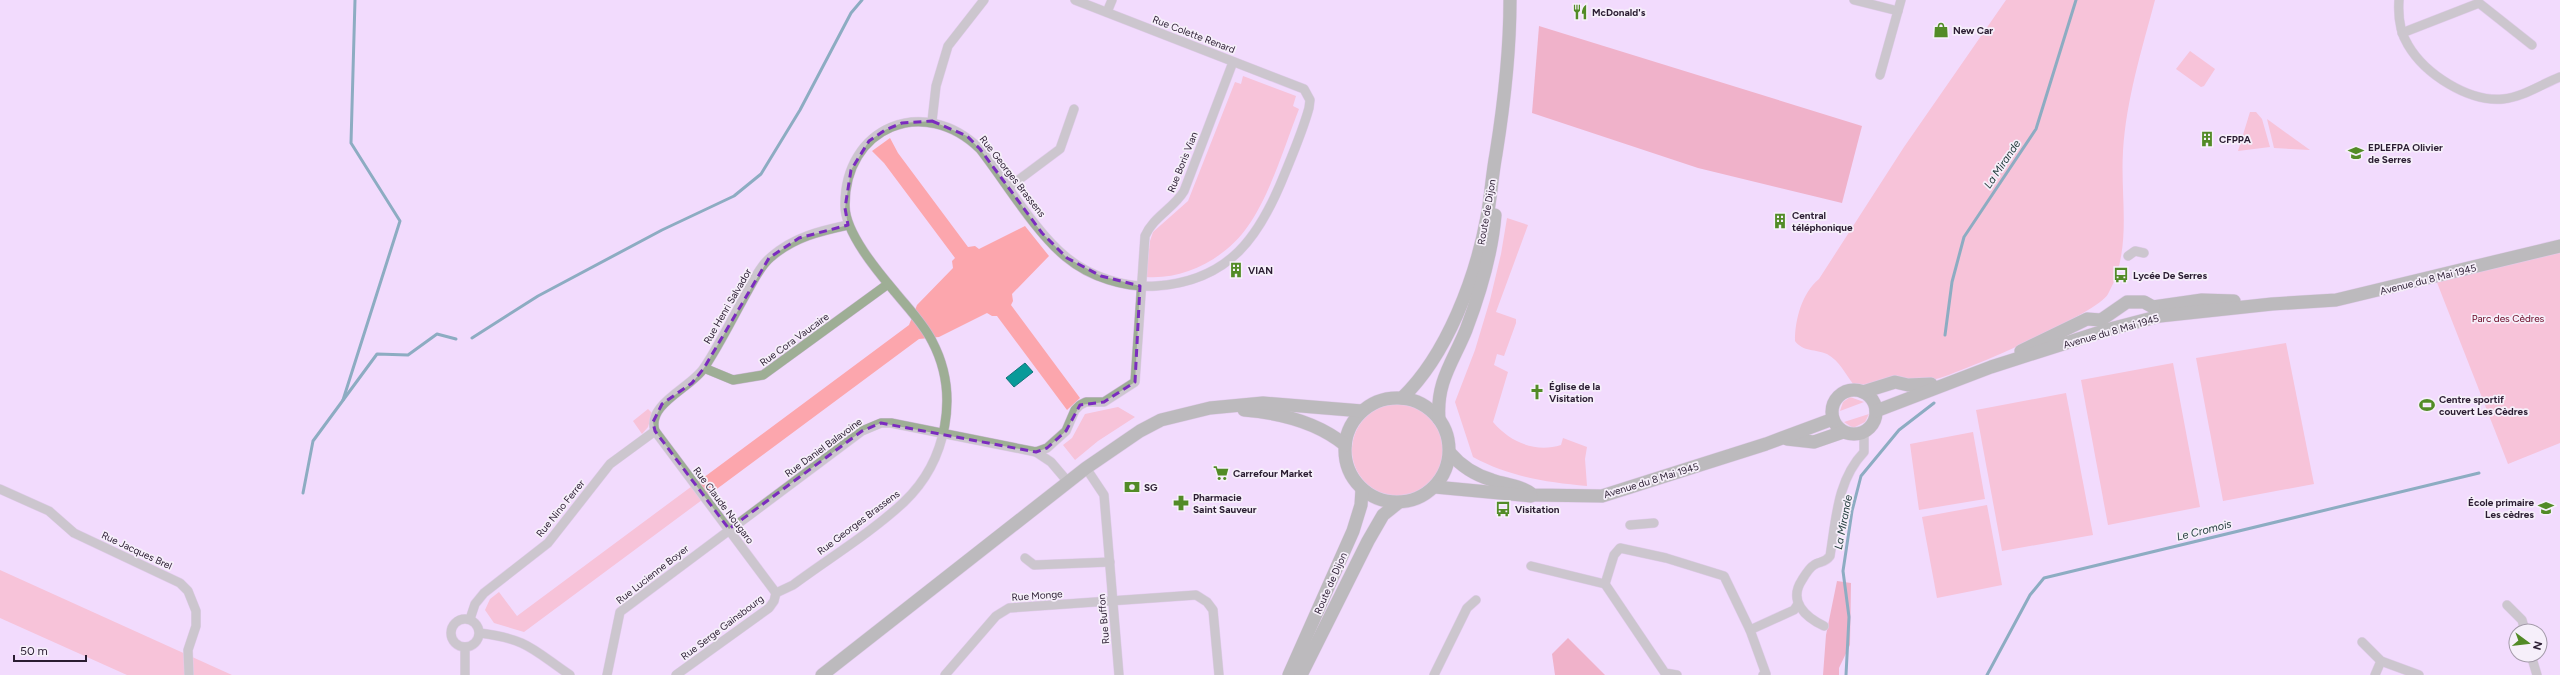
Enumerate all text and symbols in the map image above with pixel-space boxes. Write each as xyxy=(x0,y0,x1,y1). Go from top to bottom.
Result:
restaurant icon: McDonald's xyxy=(1571,3,1589,21)
place label: McDonald's xyxy=(1592,6,1646,19)
street label: Rue Colette Renard xyxy=(1151,13,1237,56)
shop icon: New Car xyxy=(1932,21,1950,39)
place label: New Car xyxy=(1953,24,1993,37)
street label: Rue Boris Vian xyxy=(1164,129,1201,195)
building icon: CFPPA xyxy=(2198,130,2216,148)
street label: Rue Georges Brassens xyxy=(977,133,1049,220)
place label: CFPPA xyxy=(2219,133,2252,146)
water label: La Mirande xyxy=(1981,138,2023,191)
place label: EPLEFPA Olivier de Serres xyxy=(2368,141,2443,166)
school or university icon: EPLEFPA Olivier de Serres xyxy=(2347,144,2365,162)
street label: Route de Dijon xyxy=(1474,178,1499,246)
place label: Central téléphonique xyxy=(1792,209,1853,234)
building icon: Central téléphonique xyxy=(1771,212,1789,230)
building icon: VIAN xyxy=(1227,261,1245,279)
street label: Avenue du 8 Mai 1945 xyxy=(2379,261,2478,298)
place label: VIAN xyxy=(1248,264,1273,277)
street label: Rue Henri Salvador xyxy=(701,266,755,346)
bus stop icon: Lycée De Serres xyxy=(2112,266,2130,284)
place label: Lycée De Serres xyxy=(2133,269,2207,282)
street label: Rue Cora Vaucaire xyxy=(757,310,832,369)
street label: Avenue du 8 Mai 1945 xyxy=(2062,312,2161,351)
park label: Parc des Cèdres xyxy=(2472,312,2545,325)
place label: Église de la Visitation xyxy=(1549,380,1600,405)
church icon: Église de la Visitation xyxy=(1528,383,1546,401)
place label: Centre sportif couvert Les Cèdres xyxy=(2439,393,2528,418)
sports icon: Centre sportif couvert Les Cèdres xyxy=(2418,396,2436,414)
street label: Rue Daniel Balavoine xyxy=(782,415,865,480)
street label: Avenue du 8 Mai 1945 xyxy=(1602,460,1701,501)
street label: Rue Claude Nougaro xyxy=(690,464,757,546)
supermarket icon: Carrefour Market xyxy=(1212,464,1230,482)
place label: Carrefour Market xyxy=(1233,467,1313,480)
street label: Rue Nino Ferrer xyxy=(533,477,588,540)
bank icon: SG xyxy=(1123,478,1141,496)
place label: SG xyxy=(1144,481,1158,494)
street label: Rue Georges Brassens xyxy=(814,487,902,558)
place label: Pharmacie Saint Sauveur xyxy=(1193,491,1257,516)
pharmacy icon: Pharmacie Saint Sauveur xyxy=(1172,494,1190,512)
water label: La Mirande xyxy=(1832,494,1855,551)
place label: École primaire Les cèdres xyxy=(2468,496,2534,521)
school or university icon: École primaire Les cèdres xyxy=(2537,499,2555,517)
bus stop icon: Visitation xyxy=(1494,500,1512,518)
place label: Visitation xyxy=(1515,503,1560,516)
water label: Le Cromois xyxy=(2175,517,2233,544)
street label: Rue Jacques Brel xyxy=(99,528,174,573)
street label: Rue Lucienne Boyer xyxy=(613,542,692,607)
street label: Route de Dijon xyxy=(1311,550,1350,616)
street label: Rue Monge xyxy=(1011,587,1063,604)
street label: Rue Serge Gainsbourg xyxy=(678,592,766,663)
street label: Rue Buffon xyxy=(1095,593,1112,645)
north arrow xyxy=(2508,623,2548,663)
scale bar xyxy=(14,637,86,663)
text: N xyxy=(2530,640,2545,651)
text: 50 m xyxy=(20,644,48,658)

